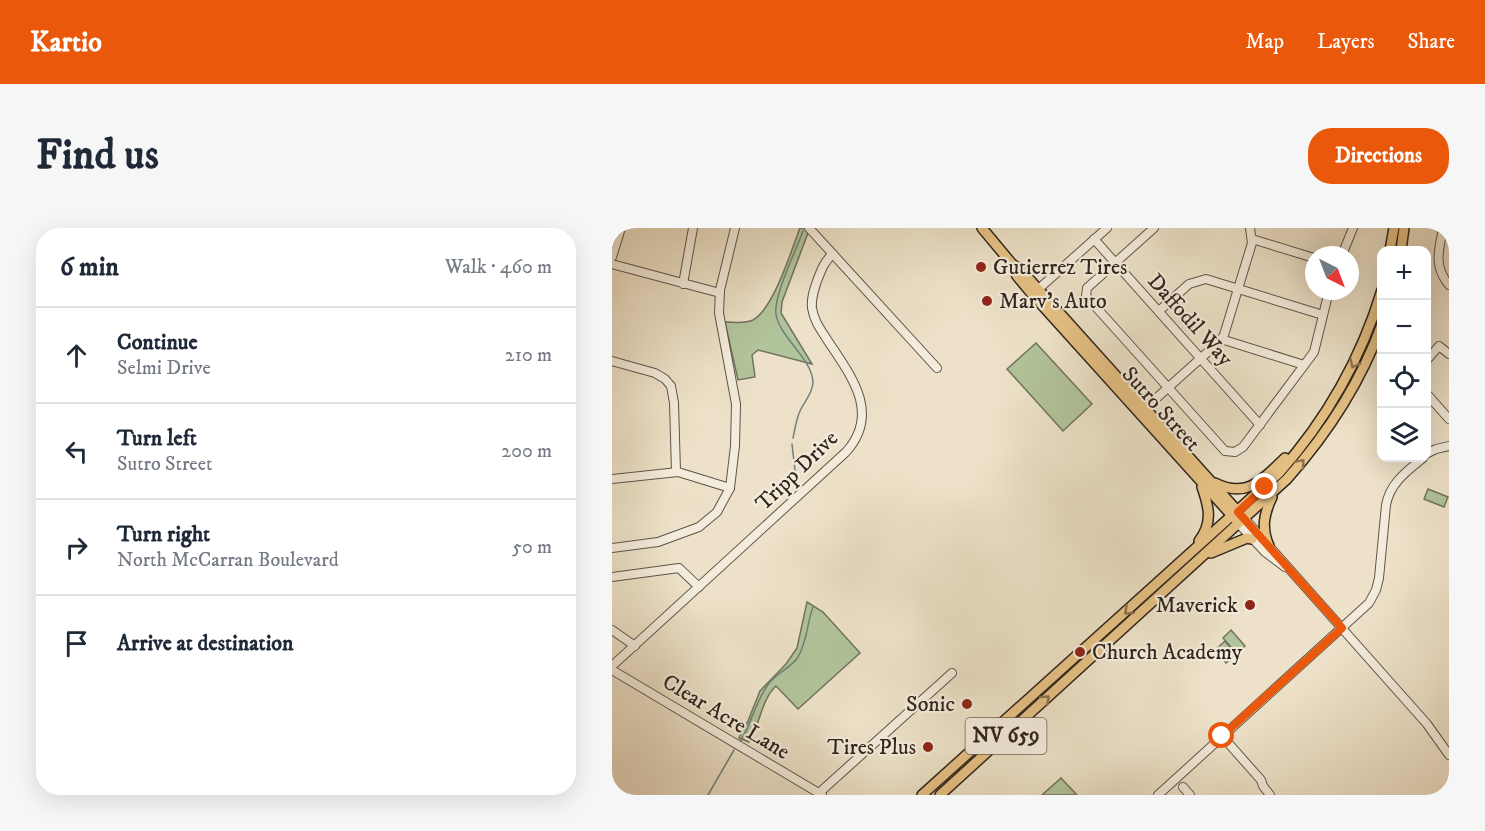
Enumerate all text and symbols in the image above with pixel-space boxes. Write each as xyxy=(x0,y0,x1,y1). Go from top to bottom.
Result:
text: Kartio xyxy=(30,25,102,60)
text: Map xyxy=(1245,29,1284,55)
text: Layers xyxy=(1317,29,1375,55)
text: Share xyxy=(1408,29,1455,55)
button: Directions xyxy=(1308,128,1449,184)
text: Find us xyxy=(36,130,159,182)
north arrow xyxy=(1305,246,1359,300)
map controls xyxy=(1377,246,1431,462)
button: + xyxy=(1377,246,1431,300)
text: 6 min xyxy=(60,251,119,284)
place label: Gutierrez Tires xyxy=(993,254,1127,281)
text: Walk · 460 m xyxy=(445,255,552,280)
marker: Gutierrez Tires xyxy=(974,260,988,274)
street label: Daffodil Way xyxy=(1141,268,1239,372)
place label: Marv's Auto xyxy=(999,288,1107,315)
marker: Marv's Auto xyxy=(980,294,994,308)
button: − xyxy=(1377,300,1431,354)
text: Continue xyxy=(117,329,198,356)
icon: ahead xyxy=(60,339,93,372)
text: 210 m xyxy=(505,343,552,368)
button: locate xyxy=(1377,354,1431,408)
text: Selmi Drive xyxy=(117,356,211,381)
one-way arrow xyxy=(1349,358,1361,369)
street label: Sutro Street xyxy=(1116,361,1206,457)
button: layers xyxy=(1377,408,1431,462)
text: Turn left xyxy=(117,425,197,452)
street label: Tripp Drive xyxy=(750,425,844,517)
icon: left xyxy=(60,435,93,468)
text: 200 m xyxy=(501,439,552,464)
text: Sutro Street xyxy=(117,452,212,477)
one-way arrow xyxy=(1294,459,1305,470)
route end xyxy=(1251,473,1277,499)
text: Turn right xyxy=(117,521,210,548)
icon: right xyxy=(60,531,93,564)
text: 50 m xyxy=(512,535,552,560)
text: North McCarran Boulevard xyxy=(117,548,339,573)
place label: Maverick xyxy=(1156,592,1238,619)
marker: Maverick xyxy=(1243,598,1257,612)
one-way arrow xyxy=(1124,604,1135,615)
icon: arrive xyxy=(60,627,93,660)
text: Arrive at destination xyxy=(117,630,294,657)
place label: Church Academy xyxy=(1092,639,1243,666)
marker: Church Academy xyxy=(1073,645,1087,659)
street label: Clear Acre Lane xyxy=(657,668,795,766)
place label: Sonic xyxy=(906,691,955,718)
one-way arrow xyxy=(1039,695,1050,706)
marker: Sonic xyxy=(960,697,974,711)
road number: NV 659 xyxy=(966,718,1046,754)
route start xyxy=(1208,722,1234,748)
place label: Tires Plus xyxy=(827,734,916,761)
marker: Tires Plus xyxy=(921,740,935,754)

